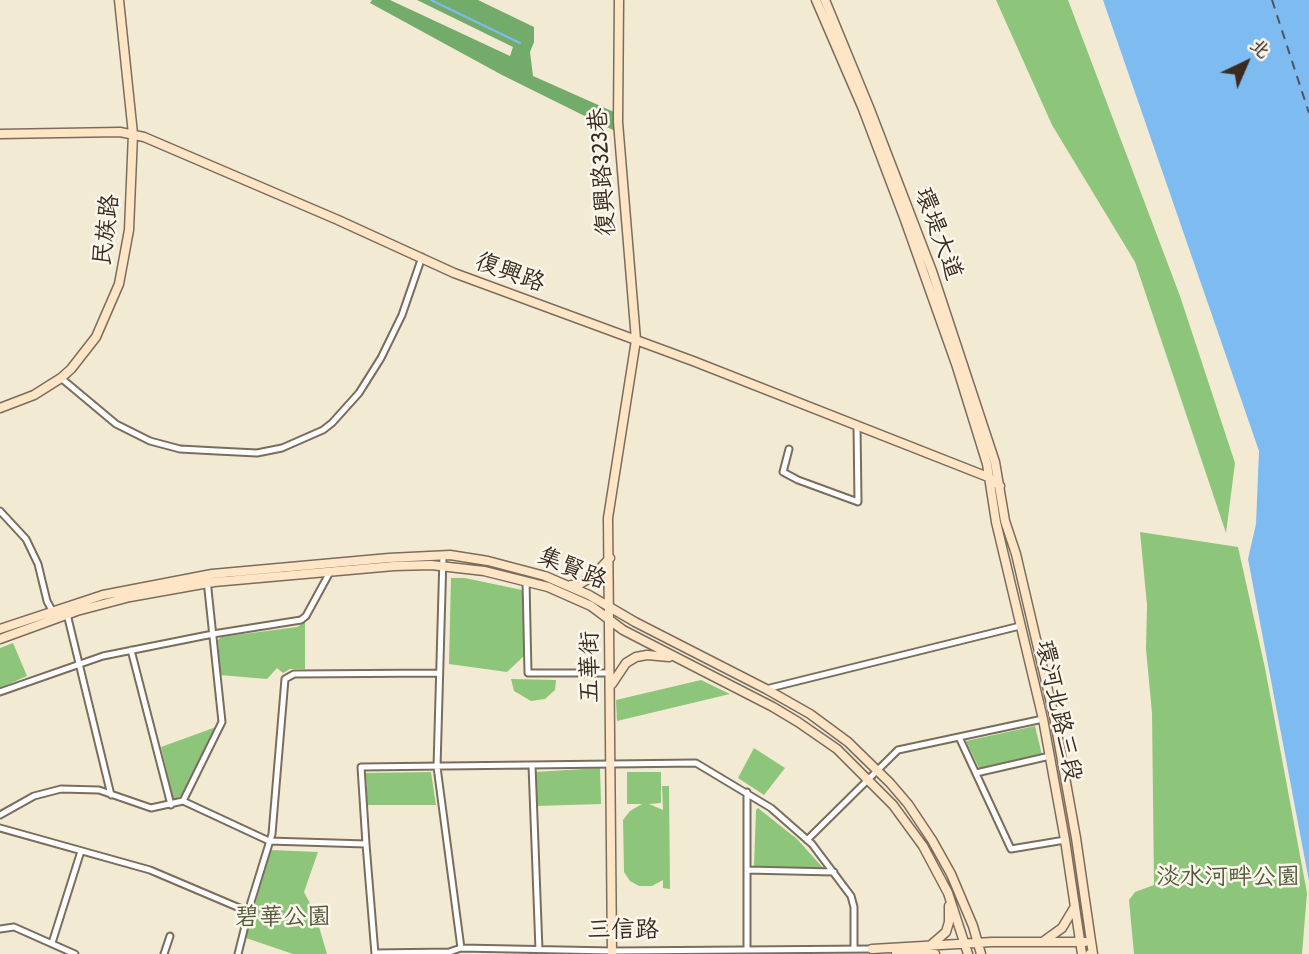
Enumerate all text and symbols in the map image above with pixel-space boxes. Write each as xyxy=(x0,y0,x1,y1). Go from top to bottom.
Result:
north arrow xyxy=(1211,28,1281,98)
text: 北 xyxy=(1245,32,1276,64)
street label: 復興路323巷 xyxy=(584,107,622,237)
street label: 環堤大道 xyxy=(908,184,968,284)
street label: 民族路 xyxy=(88,193,126,267)
street label: 復興路 xyxy=(471,247,549,299)
street label: 集賢路 xyxy=(533,542,611,596)
street label: 五華街 xyxy=(577,631,605,703)
street label: 環河北路三段 xyxy=(1029,638,1087,784)
park label: 淡水河畔公園 xyxy=(1156,864,1300,892)
park label: 碧華公園 xyxy=(235,904,331,932)
street label: 三信路 xyxy=(587,917,659,945)

